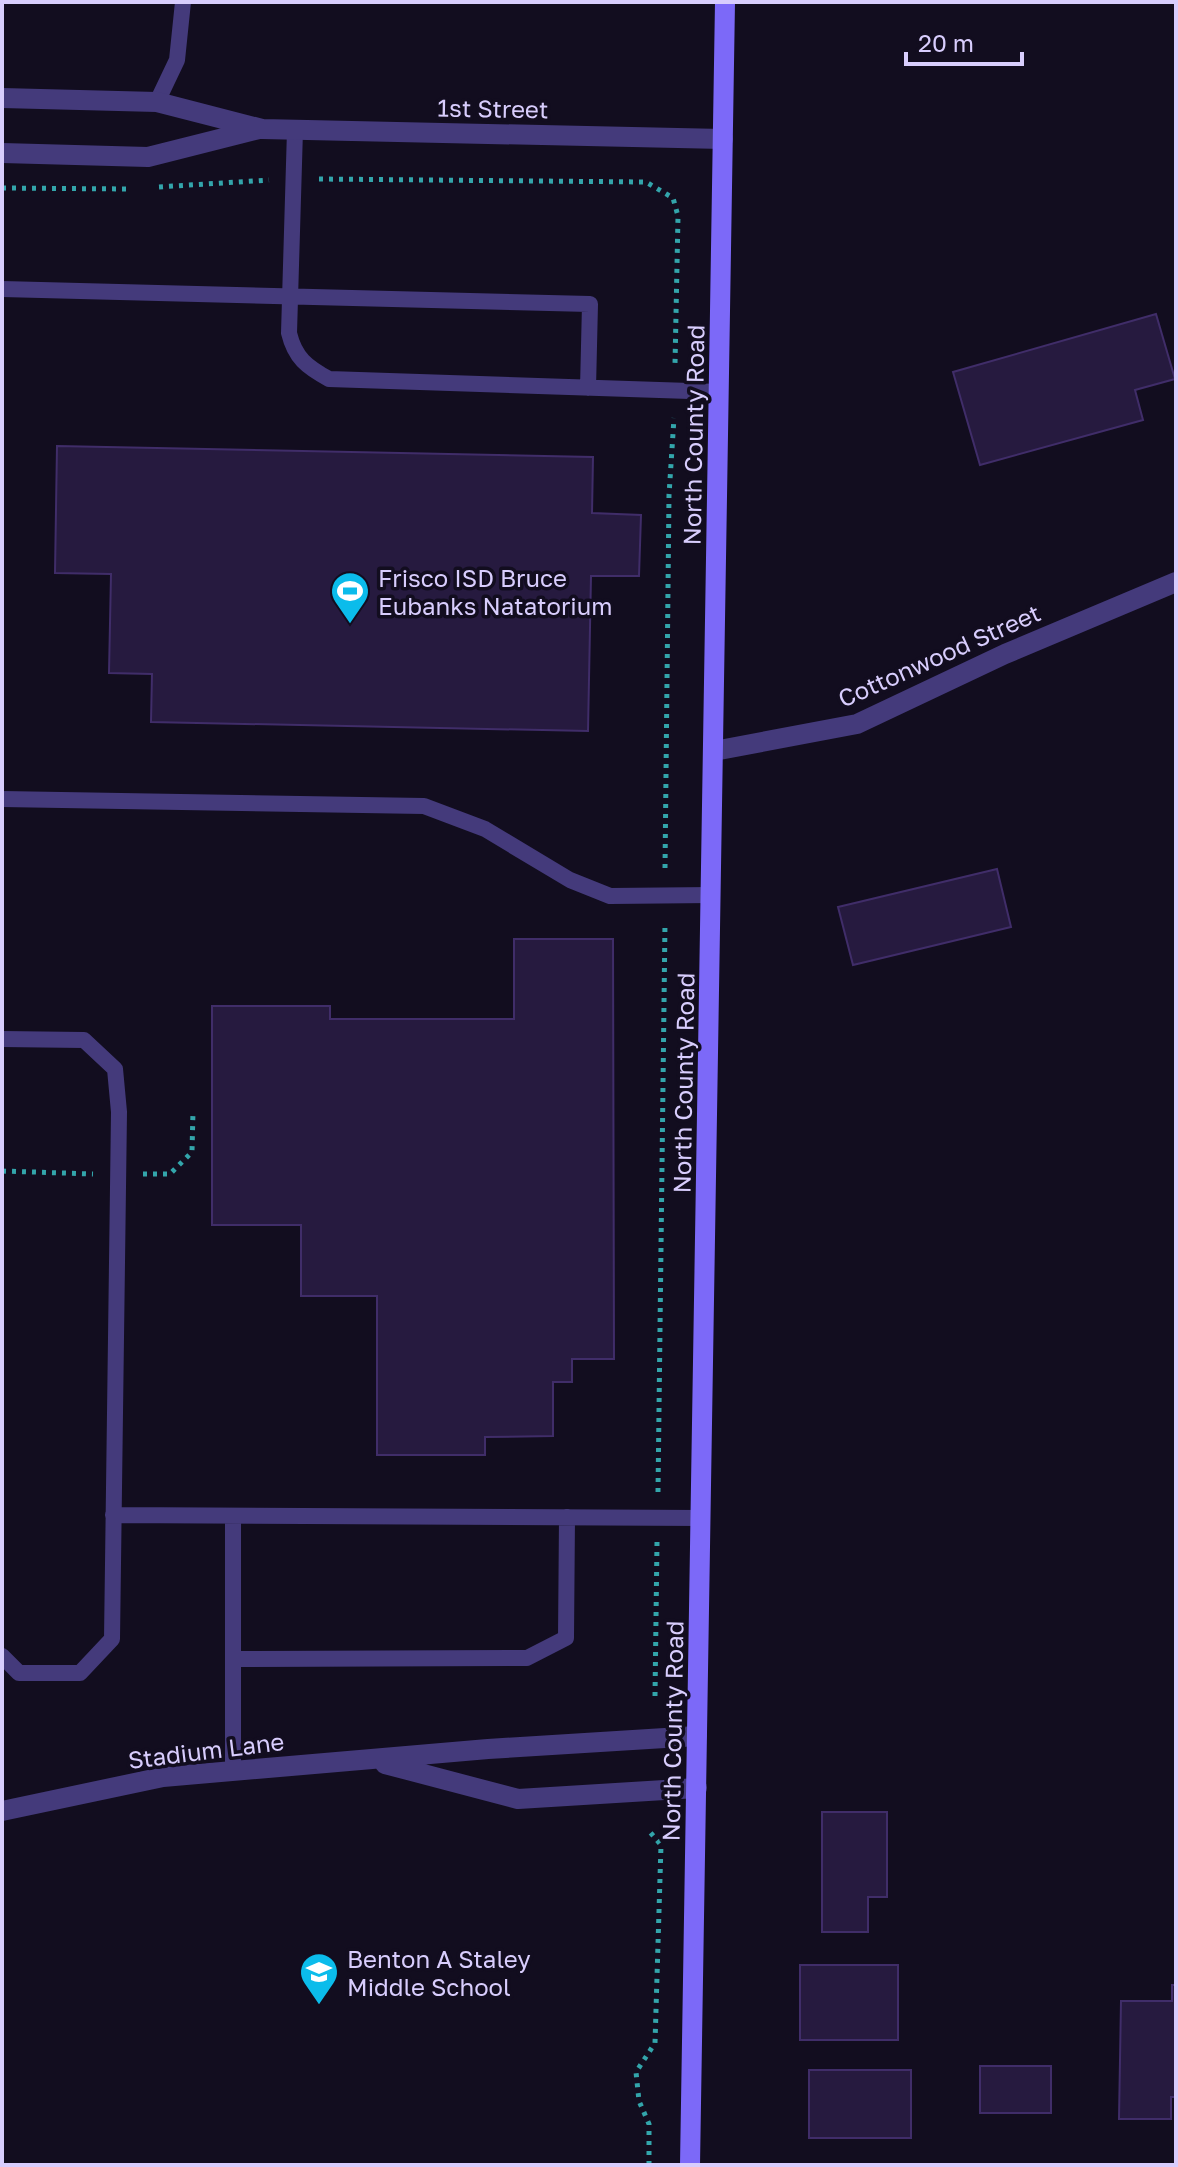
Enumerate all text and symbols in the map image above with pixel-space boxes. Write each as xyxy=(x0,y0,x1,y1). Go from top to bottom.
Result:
scale bar xyxy=(906,16,1022,66)
text: 20 m xyxy=(918,28,974,57)
street label: 1st Street xyxy=(437,93,549,123)
street label: North County Road xyxy=(677,324,709,546)
place label: Frisco ISD Bruce Eubanks Natatorium xyxy=(378,563,613,620)
sports icon: Frisco ISD Bruce Eubanks Natatorium xyxy=(329,570,371,625)
street label: Cottonwood Street xyxy=(833,597,1045,713)
street label: North County Road xyxy=(667,972,699,1194)
street label: North County Road xyxy=(656,1620,688,1842)
street label: Stadium Lane xyxy=(126,1726,286,1774)
place label: Benton A Staley Middle School xyxy=(347,1944,531,2001)
school or university icon: Benton A Staley Middle School xyxy=(298,1951,340,2006)

